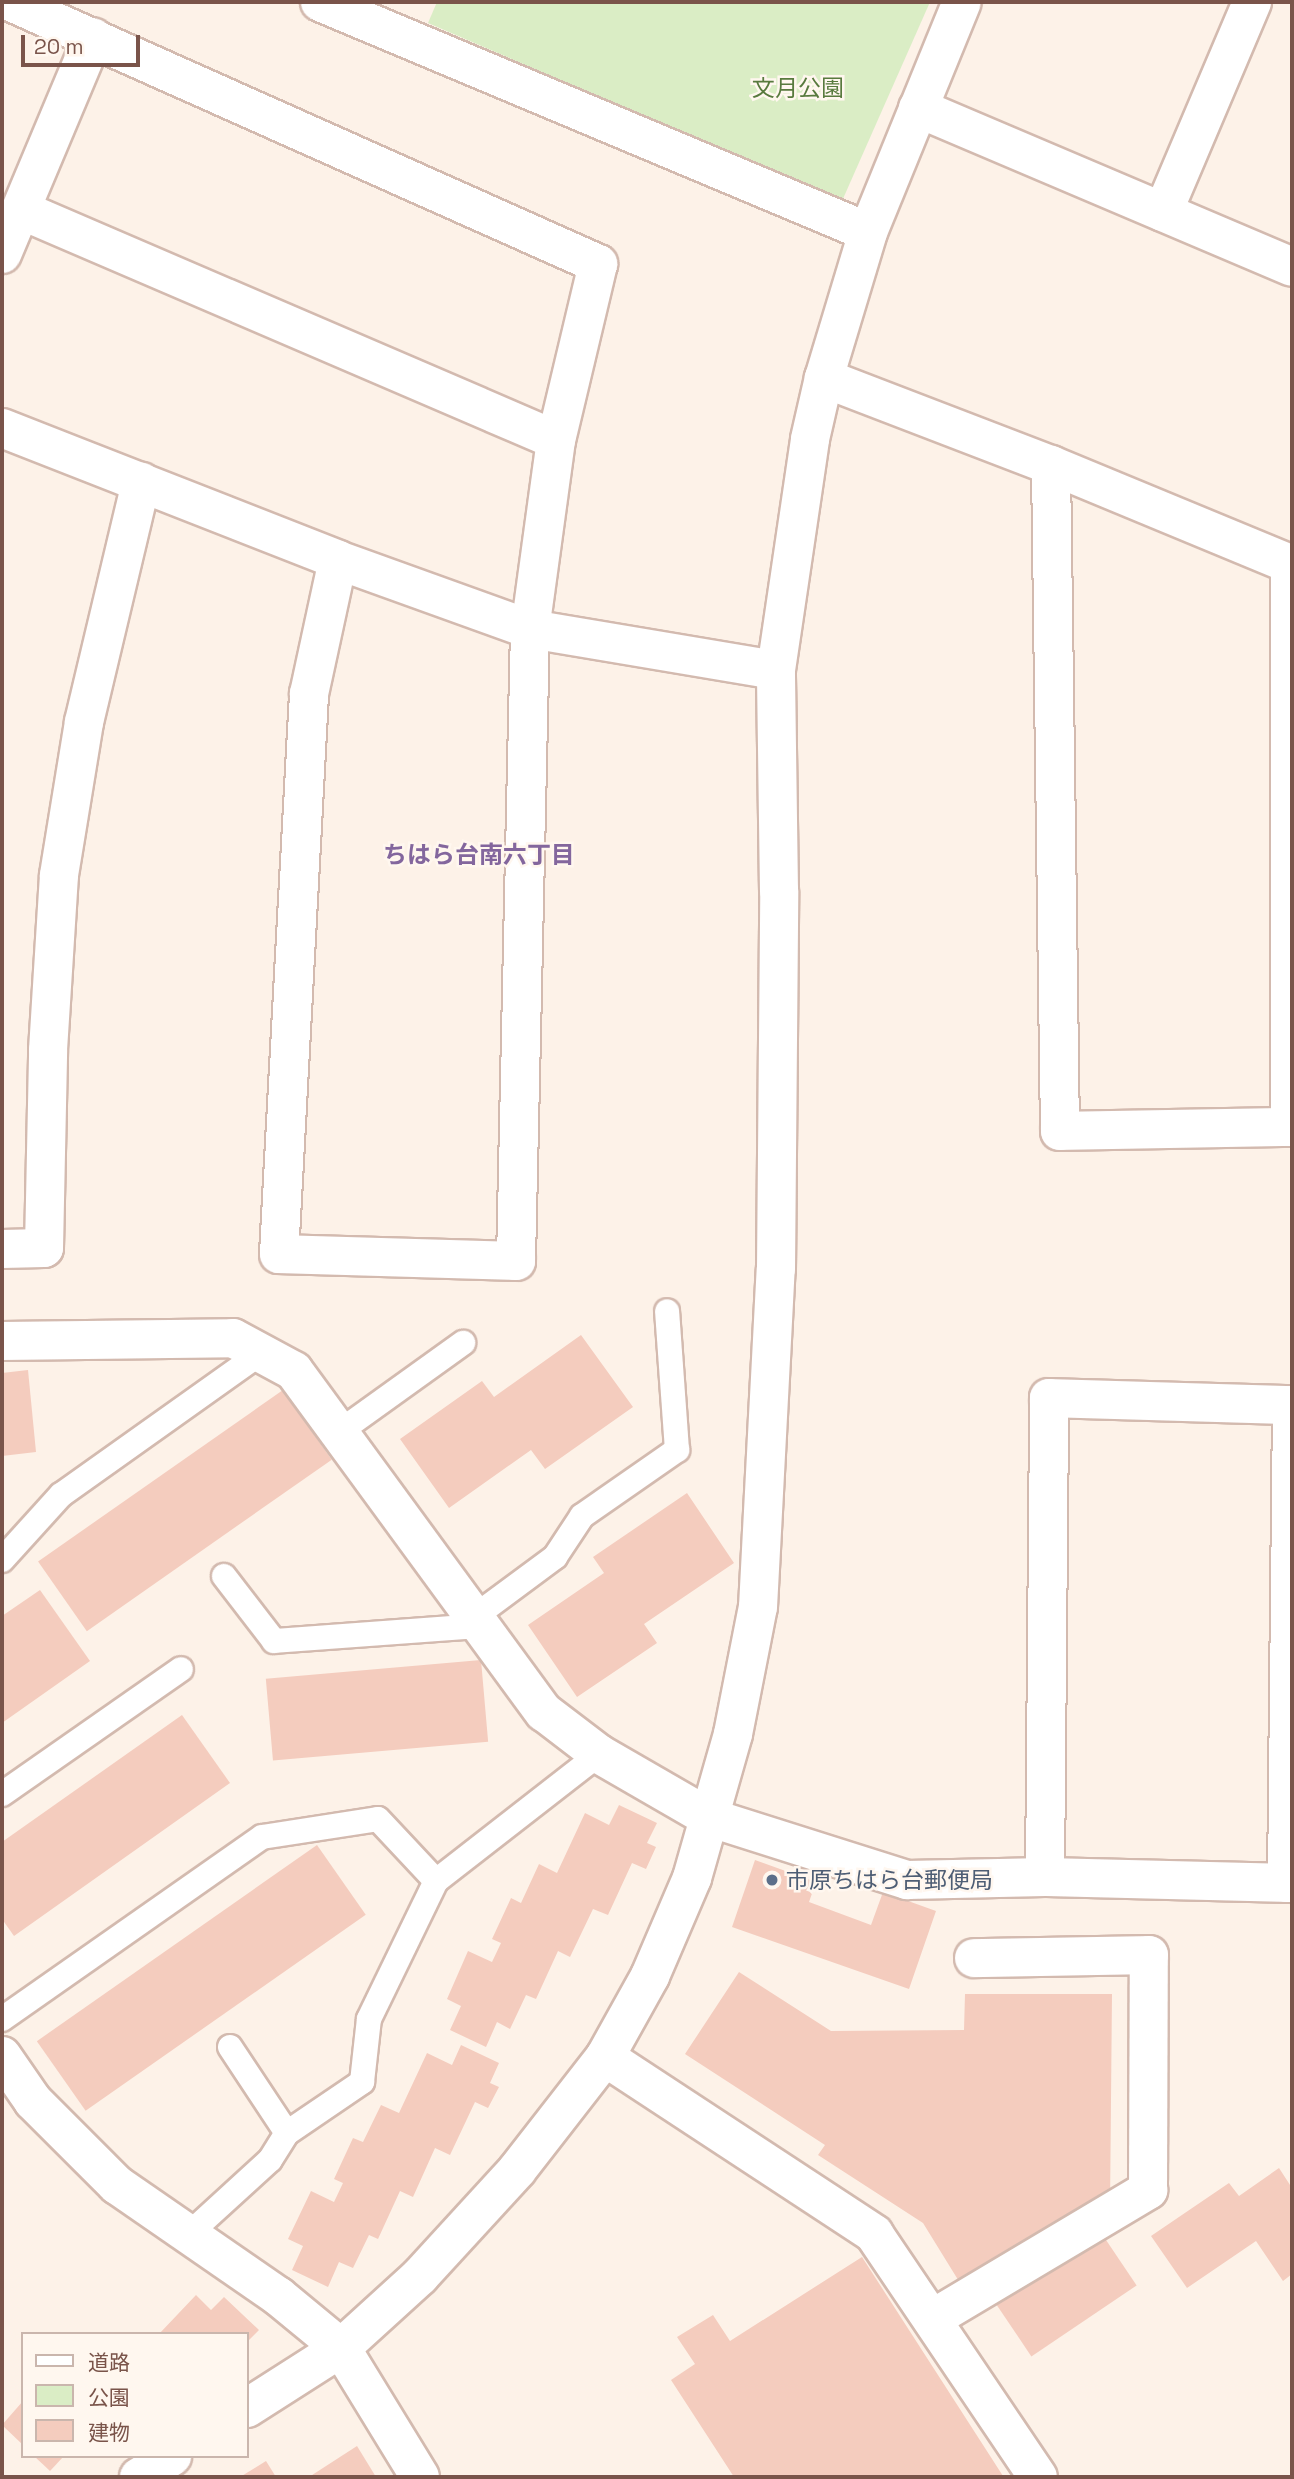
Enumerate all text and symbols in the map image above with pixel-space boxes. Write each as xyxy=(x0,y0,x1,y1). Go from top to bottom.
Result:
scale bar xyxy=(24,21,144,65)
text: 20 m xyxy=(34,33,84,60)
park label: 文月公園 xyxy=(752,74,844,102)
district label: ちはら台南六丁目 xyxy=(383,841,575,869)
place label: 市原ちはら台郵便局 xyxy=(786,1866,993,1894)
marker: 市原ちはら台郵便局 xyxy=(764,1872,780,1888)
legend xyxy=(21,2332,248,2458)
text: 道路 xyxy=(88,2349,130,2376)
text: 公園 xyxy=(88,2384,130,2411)
text: 建物 xyxy=(88,2419,130,2446)

